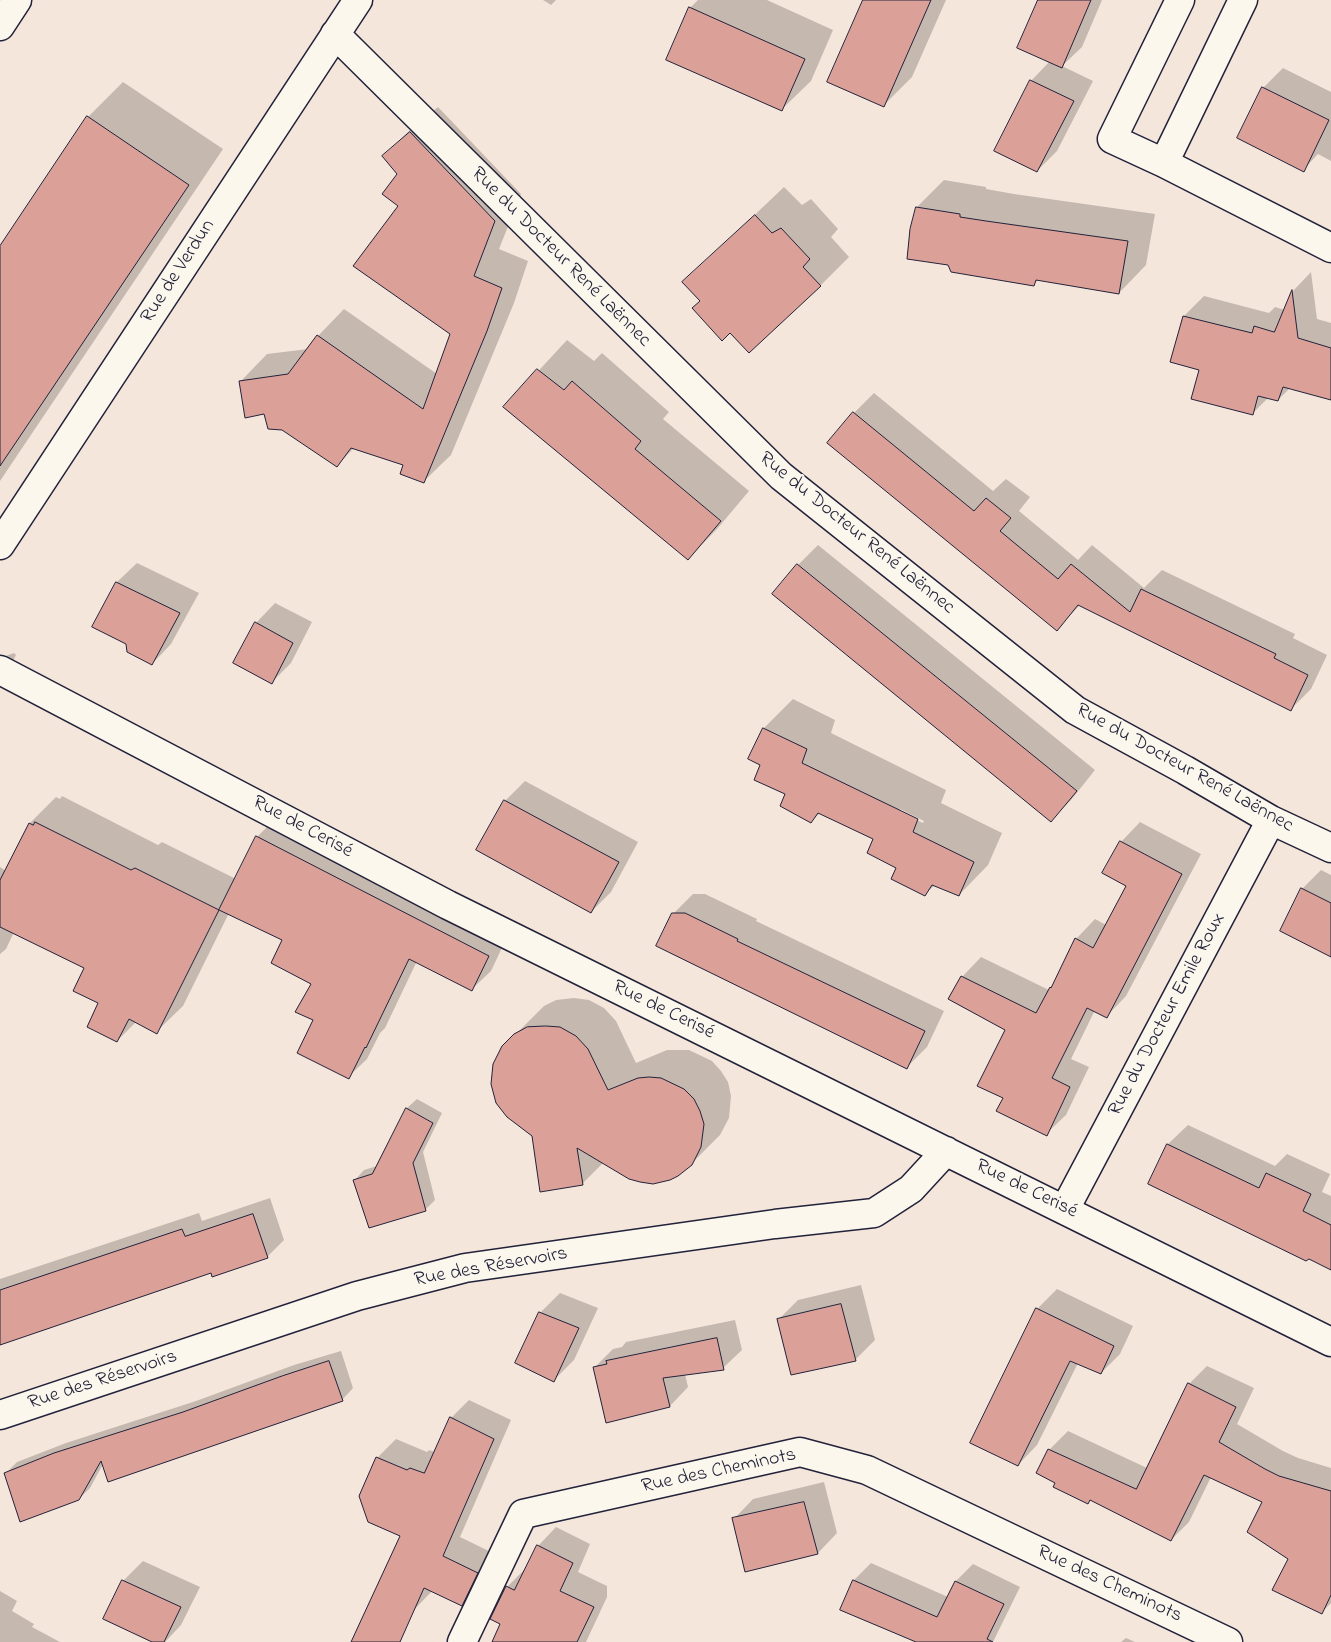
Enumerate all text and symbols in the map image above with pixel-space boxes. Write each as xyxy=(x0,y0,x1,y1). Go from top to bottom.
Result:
street label: Rue du Docteur René Laënnec xyxy=(465,163,655,353)
street label: Rue de Verdun xyxy=(137,216,221,328)
street label: Rue du Docteur René Laënnec xyxy=(753,448,959,620)
street label: Rue du Docteur René Laënnec xyxy=(1071,699,1297,839)
street label: Rue de Cerisé xyxy=(248,791,356,865)
street label: Rue du Docteur Emile Roux xyxy=(1104,909,1232,1121)
street label: Rue de Cerisé xyxy=(608,976,718,1046)
street label: Rue de Cerisé xyxy=(971,1155,1081,1225)
street label: Rue des Réservoirs xyxy=(412,1243,570,1293)
street label: Rue des Réservoirs xyxy=(25,1346,181,1416)
street label: Rue des Cheminots xyxy=(639,1444,799,1500)
street label: Rue des Cheminots xyxy=(1033,1541,1185,1629)

